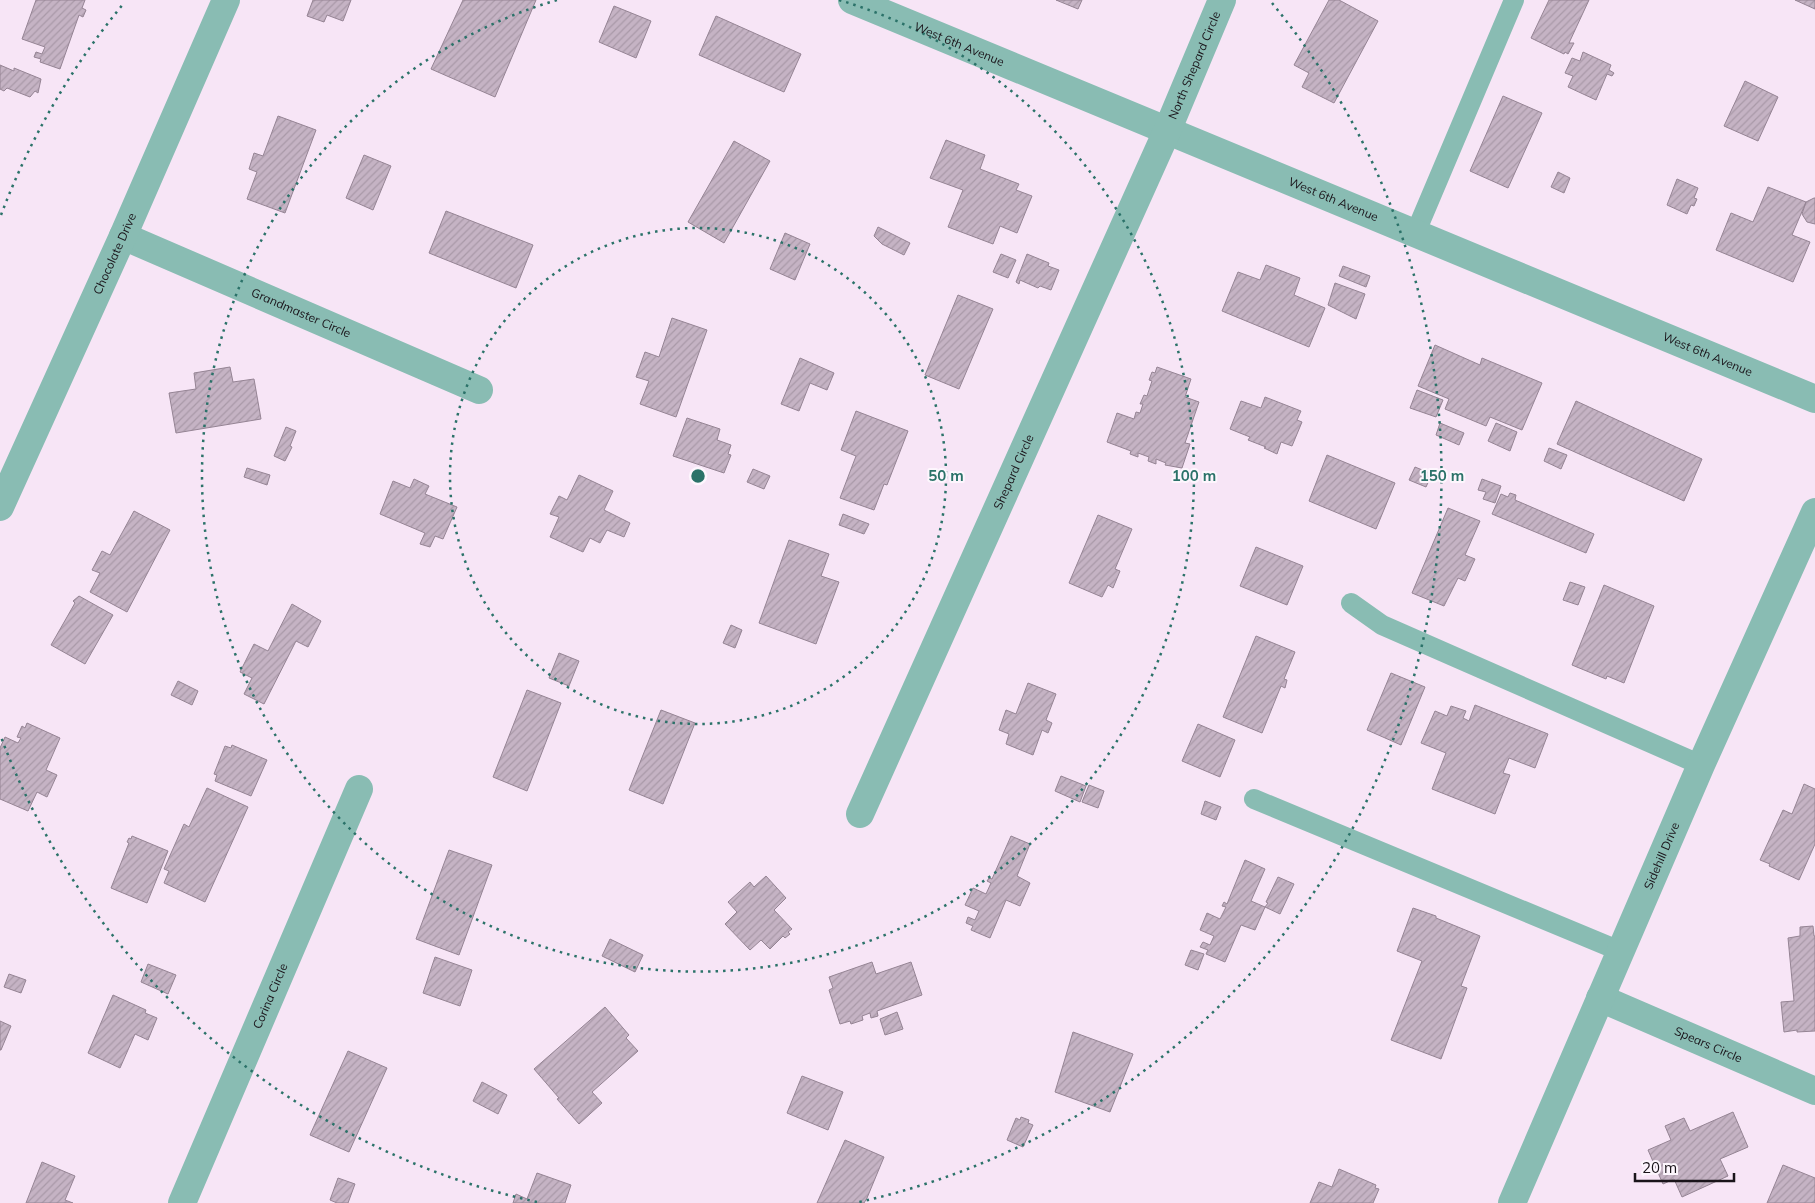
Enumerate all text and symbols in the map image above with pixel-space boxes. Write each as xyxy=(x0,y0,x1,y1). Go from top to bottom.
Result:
street label: North Shepard Circle xyxy=(1165,9,1223,121)
street label: West 6th Avenue xyxy=(912,19,1007,69)
street label: West 6th Avenue xyxy=(1286,174,1381,224)
street label: Chocolate Drive xyxy=(89,211,139,297)
street label: Grandmaster Circle xyxy=(249,284,353,341)
street label: West 6th Avenue xyxy=(1661,329,1755,379)
street label: Shepard Circle xyxy=(990,432,1037,512)
text: 50 m xyxy=(928,466,964,485)
text: 100 m xyxy=(1172,466,1216,485)
text: 150 m xyxy=(1420,466,1464,485)
centre of rings xyxy=(689,467,707,485)
street label: Sidehill Drive xyxy=(1640,820,1682,892)
street label: Corina Circle xyxy=(249,961,291,1031)
street label: Spears Circle xyxy=(1672,1023,1745,1066)
scale bar xyxy=(1635,1150,1734,1182)
text: 20 m xyxy=(1642,1158,1677,1177)

